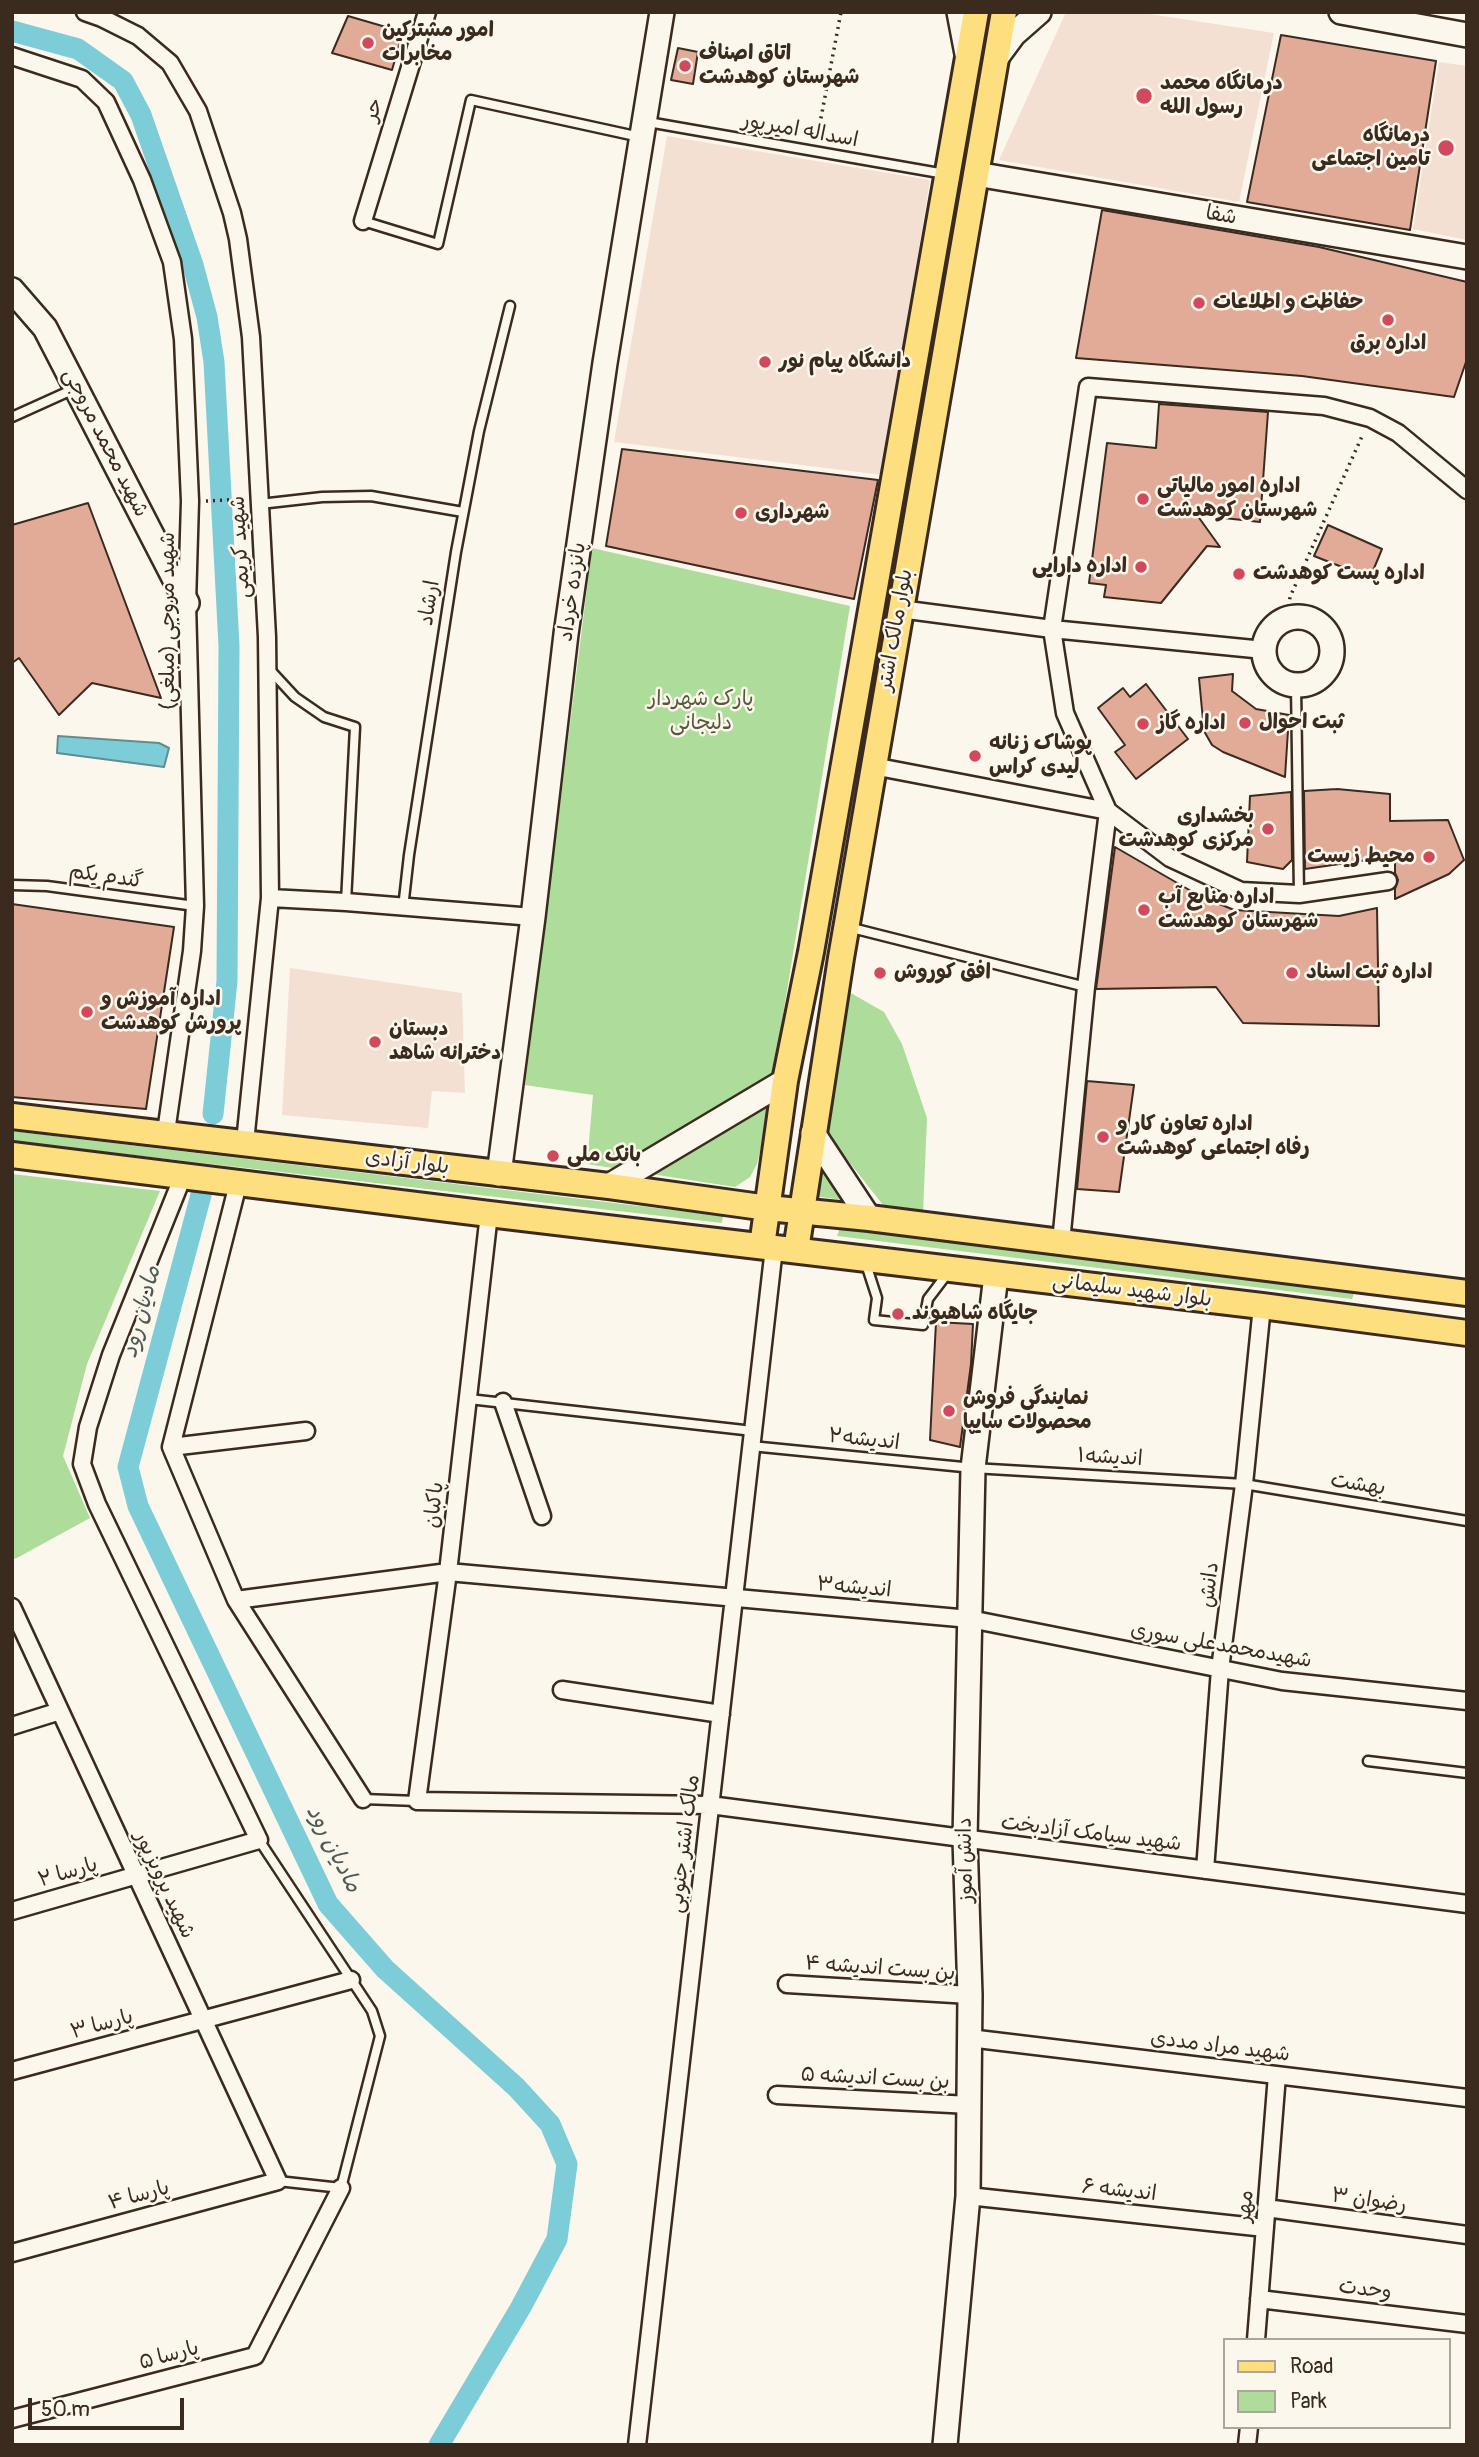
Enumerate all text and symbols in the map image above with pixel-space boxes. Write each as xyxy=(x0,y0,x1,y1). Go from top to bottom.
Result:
place label: امور مشترکین مخابرات xyxy=(382,18,494,68)
marker: امور مشترکین مخابرات xyxy=(360,35,376,51)
place label: اتاق اصناف شهرستان کوهدشت xyxy=(699,41,859,91)
marker: اتاق اصناف شهرستان کوهدشت xyxy=(677,58,693,74)
place label: درمانگاه محمد رسول الله xyxy=(1160,71,1283,121)
marker: درمانگاه محمد رسول الله xyxy=(1134,86,1154,106)
street label: حر xyxy=(359,95,389,125)
street label: اسداله امیرپور xyxy=(740,108,860,154)
place label: درمانگاه تامین اجتماعی xyxy=(1312,123,1430,173)
marker: درمانگاه تامین اجتماعی xyxy=(1436,138,1456,158)
street label: شفا xyxy=(1204,201,1238,231)
place label: حفاظت و اطلاعات xyxy=(1213,290,1363,316)
marker: حفاظت و اطلاعات xyxy=(1191,295,1207,311)
marker: اداره برق xyxy=(1380,312,1396,328)
place label: اداره برق xyxy=(1350,331,1426,357)
place label: دانشگاه پیام نور xyxy=(779,349,911,375)
marker: دانشگاه پیام نور xyxy=(757,354,773,370)
street label: شهید محمد مروجی xyxy=(57,364,153,522)
place label: اداره امور مالیاتی شهرستان کوهدشت xyxy=(1157,474,1317,524)
marker: اداره امور مالیاتی شهرستان کوهدشت xyxy=(1135,491,1151,507)
street label: شهید کریمی xyxy=(226,495,256,599)
place label: شهرداری xyxy=(755,500,829,526)
marker: شهرداری xyxy=(733,505,749,521)
street label: شهید مروجی (مبلغی) xyxy=(156,532,182,710)
street label: پانزده خرداد xyxy=(554,541,592,643)
place label: اداره دارایی xyxy=(1032,554,1127,580)
marker: اداره دارایی xyxy=(1133,559,1149,575)
place label: اداره پست کوهدشت xyxy=(1253,561,1425,587)
marker: اداره پست کوهدشت xyxy=(1231,566,1247,582)
street label: بلوار مالک اشتر xyxy=(873,567,919,693)
street label: ارشاد xyxy=(414,579,446,627)
park label: پارک شهردار دلیجانی xyxy=(648,687,754,737)
place label: ثبت احوال xyxy=(1259,710,1344,736)
place label: اداره گاز xyxy=(1157,711,1225,737)
marker: ثبت احوال xyxy=(1237,715,1253,731)
marker: اداره گاز xyxy=(1135,716,1151,732)
place label: پوشاک زنانه لیدی کراس xyxy=(989,731,1092,781)
marker: پوشاک زنانه لیدی کراس xyxy=(967,748,983,764)
place label: بخشداری مرکزی کوهدشت xyxy=(1118,804,1254,854)
marker: بخشداری مرکزی کوهدشت xyxy=(1260,821,1276,837)
place label: محیط زیست xyxy=(1307,844,1415,870)
marker: محیط زیست xyxy=(1421,849,1437,865)
street label: گندم یکم xyxy=(67,859,145,895)
place label: اداره منابع آب شهرستان کوهدشت xyxy=(1158,885,1318,935)
marker: اداره منابع آب شهرستان کوهدشت xyxy=(1136,902,1152,918)
place label: افق کوروش xyxy=(894,960,991,986)
place label: اداره ثبت اسناد xyxy=(1306,960,1432,986)
marker: افق کوروش xyxy=(872,965,888,981)
marker: اداره ثبت اسناد xyxy=(1284,965,1300,981)
place label: اداره آموزش و پرورش کوهدشت xyxy=(101,987,242,1037)
marker: اداره آموزش و پرورش کوهدشت xyxy=(79,1004,95,1020)
place label: دبستان دخترانه شاهد xyxy=(389,1017,501,1067)
marker: دبستان دخترانه شاهد xyxy=(367,1034,383,1050)
place label: اداره تعاون کار و رفاه اجتماعی کوهدشت xyxy=(1117,1112,1310,1162)
marker: اداره تعاون کار و رفاه اجتماعی کوهدشت xyxy=(1095,1129,1111,1145)
place label: بانک ملی xyxy=(567,1143,641,1169)
street label: بلوار آزادی xyxy=(364,1145,450,1181)
marker: بانک ملی xyxy=(545,1148,561,1164)
water label: مادیان رود xyxy=(116,1263,168,1361)
street label: بلوار شهید سلیمانی xyxy=(1051,1269,1213,1313)
place label: جایگاه شاهیوند xyxy=(912,1301,1038,1327)
marker: جایگاه شاهیوند xyxy=(890,1306,906,1322)
place label: نمایندگی فروش محصولات سایپا xyxy=(963,1386,1092,1436)
marker: نمایندگی فروش محصولات سایپا xyxy=(941,1403,957,1419)
street label: اندیشه۲ xyxy=(827,1424,901,1456)
street label: اندیشه۱ xyxy=(1077,1444,1143,1472)
street label: بهشت xyxy=(1329,1468,1387,1502)
street label: پاکبان xyxy=(420,1480,450,1530)
street label: دانش xyxy=(1195,1561,1225,1609)
street label: اندیشه۳ xyxy=(816,1572,892,1604)
street label: شهیدمحمدعلی سوری xyxy=(1128,1618,1314,1674)
street label: مالک اشتر جنوبی xyxy=(664,1773,706,1915)
water label: مادیان رود xyxy=(299,1801,367,1897)
street label: شهید سیامک آزادبخت xyxy=(999,1810,1183,1858)
street label: دانش آموز xyxy=(953,1817,979,1903)
street label: شهید پرویزپور xyxy=(128,1827,200,1943)
street label: پارسا ۲ xyxy=(35,1853,101,1893)
street label: بن بست اندیشه ۴ xyxy=(804,1951,956,1987)
street label: پارسا ۳ xyxy=(68,2005,136,2045)
street label: شهید مراد مددی xyxy=(1149,2026,1291,2068)
street label: بن بست اندیشه ۵ xyxy=(800,2063,950,2095)
street label: اندیشه ۶ xyxy=(1080,2175,1158,2207)
street label: پارسا ۴ xyxy=(106,2176,172,2216)
street label: رضوان ۳ xyxy=(1330,2183,1408,2219)
street label: مهر xyxy=(1232,2189,1260,2223)
street label: وحدت xyxy=(1337,2274,1393,2306)
street label: پارسا ۵ xyxy=(136,2336,202,2376)
legend xyxy=(1224,2338,1451,2429)
text: Road xyxy=(1290,2353,1334,2380)
scale bar xyxy=(32,2384,187,2428)
text: Park xyxy=(1290,2388,1327,2415)
text: 50 m xyxy=(41,2396,90,2423)

